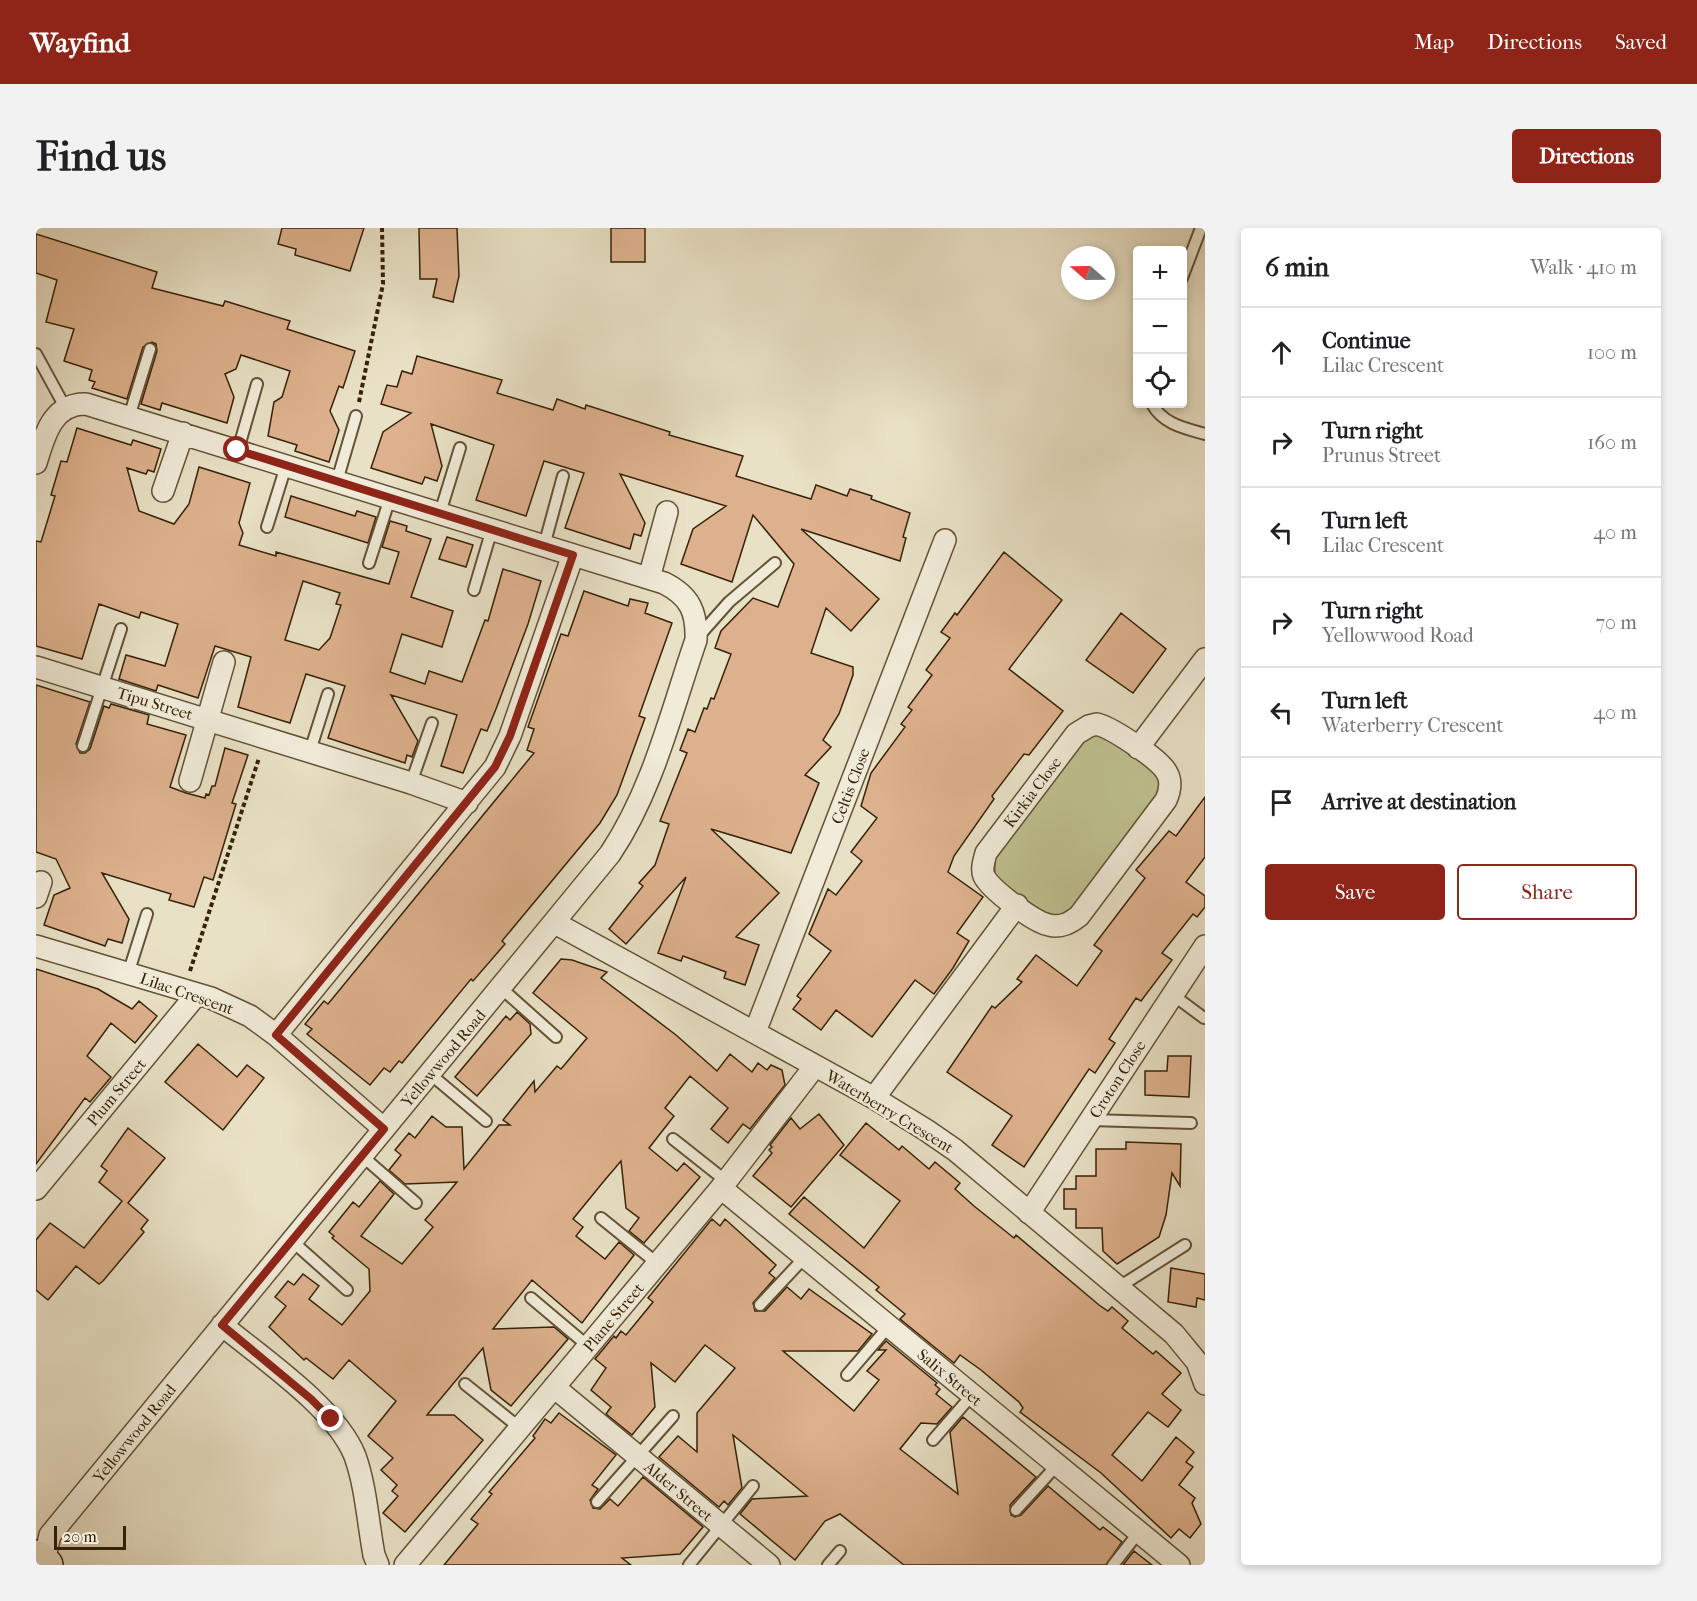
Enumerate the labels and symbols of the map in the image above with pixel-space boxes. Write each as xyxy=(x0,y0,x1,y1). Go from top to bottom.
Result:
north arrow xyxy=(1061,246,1115,300)
route start xyxy=(223,436,249,462)
street label: Tipu Street xyxy=(115,683,195,724)
street label: Celtis Close xyxy=(827,745,874,827)
street label: Kirkia Close xyxy=(1000,753,1065,831)
street label: Lilac Crescent xyxy=(138,969,236,1018)
street label: Yellowwood Road xyxy=(396,1006,490,1112)
street label: Croton Close xyxy=(1085,1037,1150,1122)
street label: Plum Street xyxy=(83,1055,150,1130)
street label: Waterberry Crescent xyxy=(822,1065,957,1157)
street label: Plane Street xyxy=(579,1279,648,1356)
street label: Salix Street xyxy=(913,1345,986,1410)
street label: Yellowwood Road xyxy=(88,1380,180,1487)
route end xyxy=(317,1405,343,1431)
street label: Alder Street xyxy=(640,1457,717,1526)
scale bar xyxy=(54,1523,126,1550)

